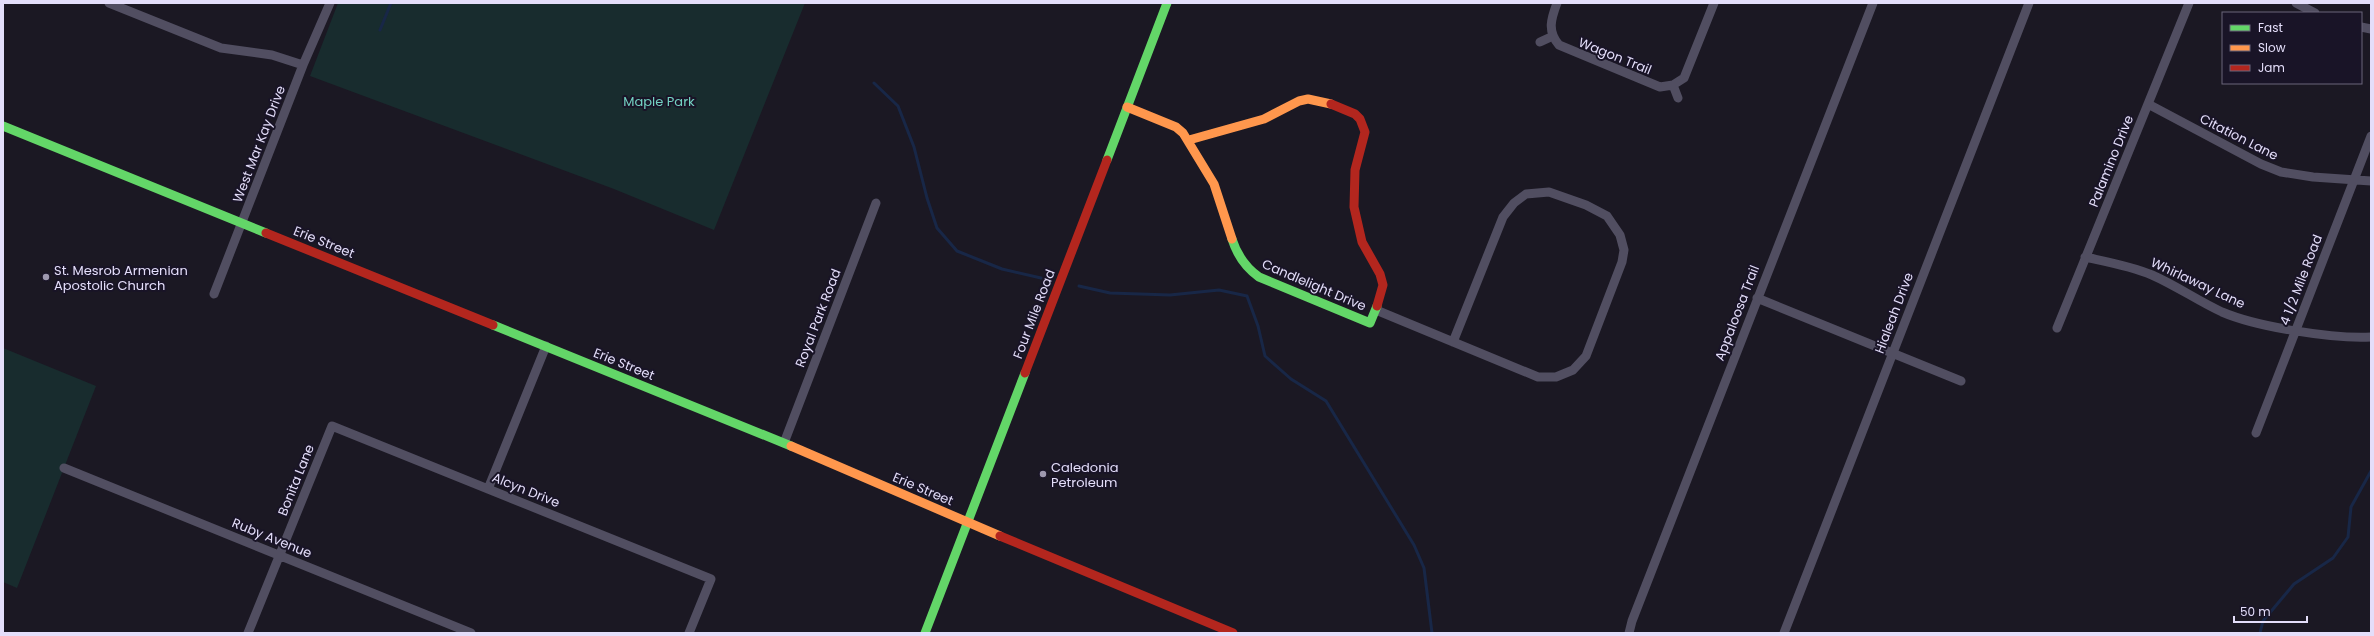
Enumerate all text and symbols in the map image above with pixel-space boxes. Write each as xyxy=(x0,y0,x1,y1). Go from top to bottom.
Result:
legend xyxy=(2222,12,2362,84)
text: Fast xyxy=(2258,19,2283,36)
street label: Wagon Trail xyxy=(1576,33,1654,79)
text: Slow xyxy=(2258,39,2286,56)
text: Jam xyxy=(2258,59,2285,76)
street label: West Mar Kay Drive xyxy=(228,83,290,205)
park label: Maple Park xyxy=(623,92,695,111)
street label: Citation Lane xyxy=(2197,109,2281,165)
street label: Palamino Drive xyxy=(2084,112,2138,210)
street label: Erie Street xyxy=(291,221,358,263)
street label: 4 1/2 Mile Road xyxy=(2275,232,2327,328)
street label: Whirlaway Lane xyxy=(2148,253,2248,313)
street label: Candlelight Drive xyxy=(1259,254,1369,316)
place label: St. Mesrob Armenian Apostolic Church xyxy=(54,261,188,295)
street label: Appaloosa Trail xyxy=(1710,262,1764,364)
street label: Royal Park Road xyxy=(790,266,846,370)
street label: Four Mile Road xyxy=(1008,267,1060,361)
street label: Hialeah Drive xyxy=(1870,270,1918,356)
marker: St. Mesrob Armenian Apostolic Church xyxy=(41,272,51,282)
street label: Erie Street xyxy=(591,343,658,385)
street label: Bonita Lane xyxy=(273,441,319,519)
place label: Caledonia Petroleum xyxy=(1051,458,1119,492)
street label: Alcyn Drive xyxy=(489,468,563,512)
street label: Erie Street xyxy=(890,468,957,510)
marker: Caledonia Petroleum xyxy=(1038,469,1048,479)
street label: Ruby Avenue xyxy=(229,513,315,563)
scale bar xyxy=(2234,598,2307,624)
text: 50 m xyxy=(2240,603,2271,620)

